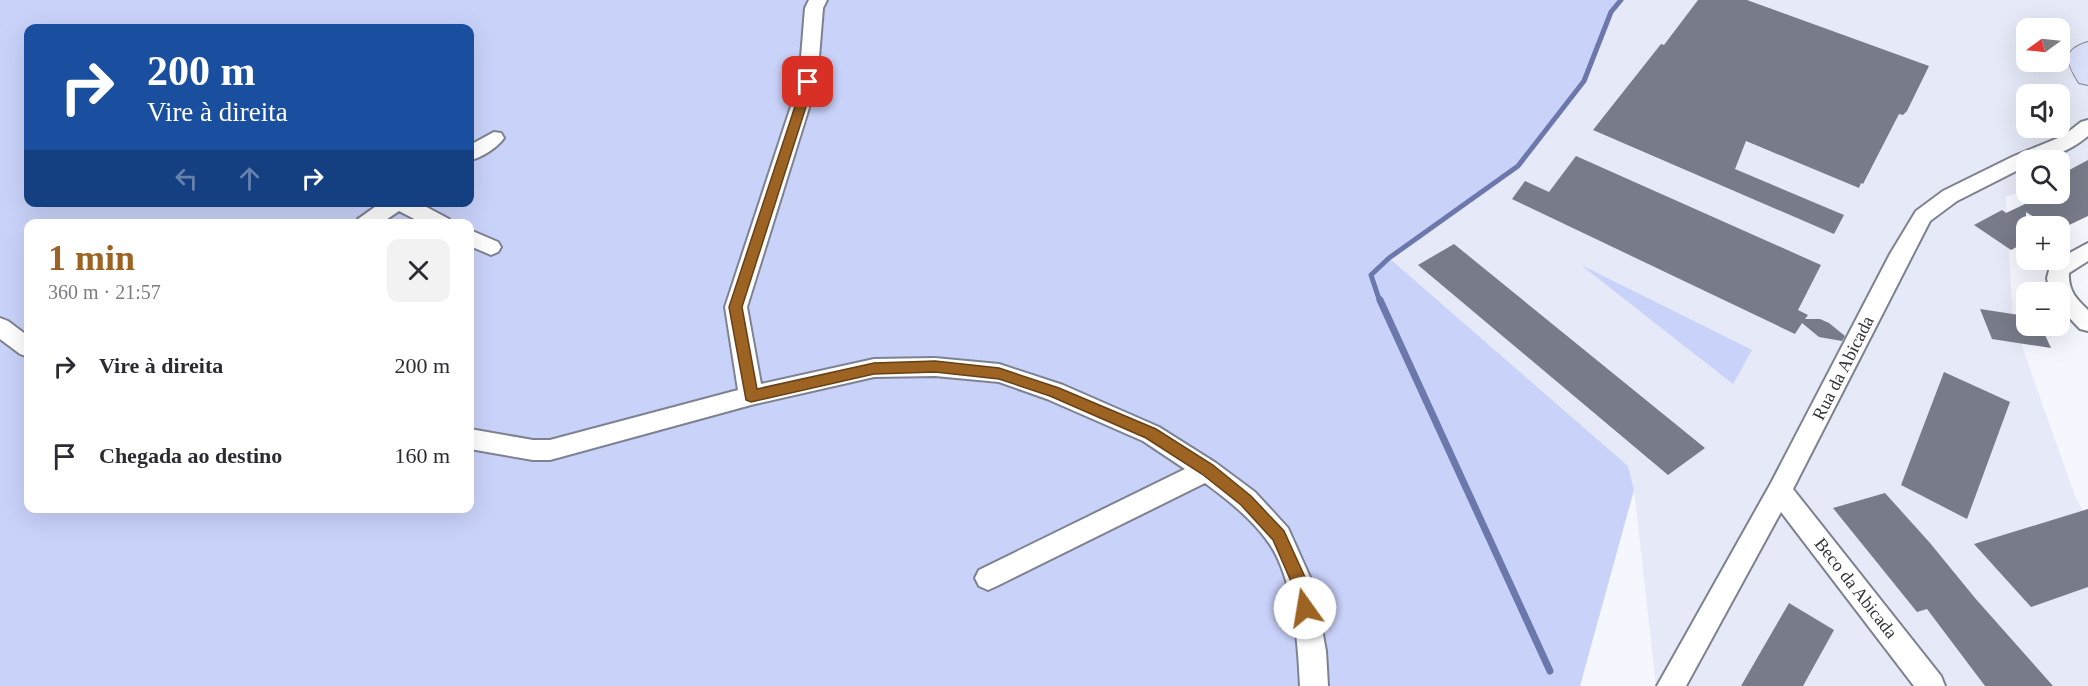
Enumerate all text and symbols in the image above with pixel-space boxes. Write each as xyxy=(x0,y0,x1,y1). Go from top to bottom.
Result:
north arrow xyxy=(2016,18,2070,72)
map controls xyxy=(2016,18,2070,336)
icon: right xyxy=(48,48,126,126)
text: 200 m xyxy=(147,48,256,94)
pin xyxy=(782,56,833,107)
icon: arrive xyxy=(791,65,824,98)
button: sound xyxy=(2016,84,2070,138)
text: Vire à direita xyxy=(147,97,288,127)
button: search xyxy=(2016,150,2070,204)
icon: left xyxy=(170,162,203,195)
icon: ahead xyxy=(233,162,266,195)
icon: right xyxy=(296,162,329,195)
button: + xyxy=(2016,216,2070,270)
text: 1 min xyxy=(48,238,135,278)
button: close xyxy=(387,239,450,302)
text: 360 m · 21:57 xyxy=(48,281,161,303)
button: − xyxy=(2016,282,2070,336)
street label: Rua da Abicada xyxy=(1808,313,1878,423)
icon: right xyxy=(48,350,81,383)
text: Vire à direita xyxy=(99,353,223,378)
text: 200 m xyxy=(394,353,450,378)
icon: arrive xyxy=(48,440,81,473)
text: Chegada ao destino xyxy=(99,443,282,468)
text: 160 m xyxy=(394,443,450,468)
street label: Beco da Abicada xyxy=(1811,534,1901,642)
position arrow xyxy=(1273,576,1337,640)

